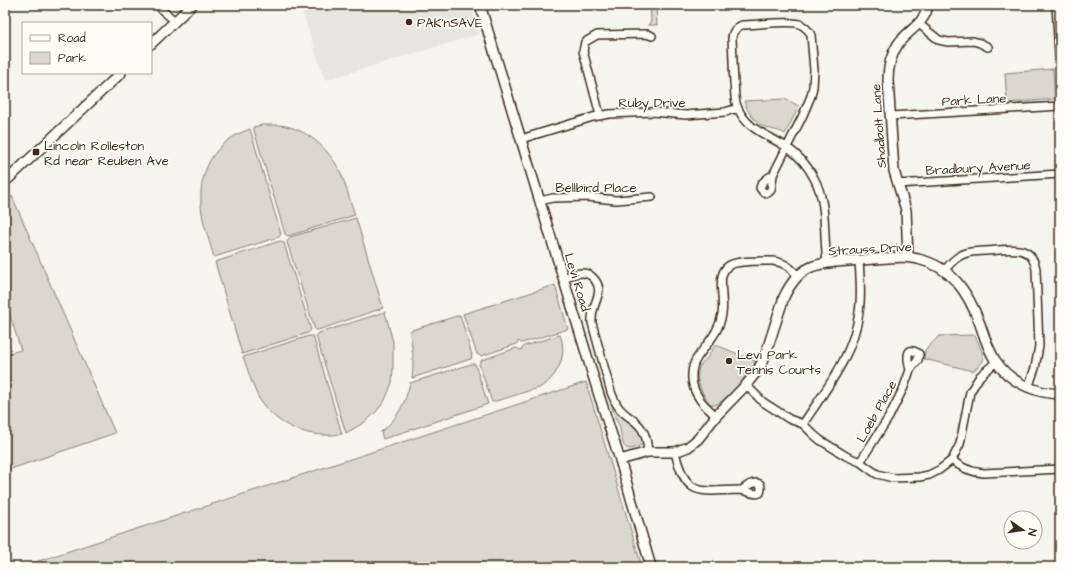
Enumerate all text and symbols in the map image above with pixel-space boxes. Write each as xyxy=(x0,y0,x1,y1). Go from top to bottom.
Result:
place label: PAK'nSAVE xyxy=(417,14,483,32)
marker: PAK'nSAVE xyxy=(404,17,414,27)
legend xyxy=(22,22,152,74)
text: Road xyxy=(58,30,86,47)
text: Park xyxy=(58,50,86,67)
street label: Shadbolt Lane xyxy=(867,83,891,169)
street label: Park Lane xyxy=(941,89,1007,111)
street label: Ruby Drive xyxy=(619,94,685,113)
place label: Lincoln Rolleston Rd near Reuben Ave xyxy=(44,137,169,170)
marker: Lincoln Rolleston Rd near Reuben Ave xyxy=(31,147,41,157)
street label: Bradbury Avenue xyxy=(925,156,1031,181)
street label: Bellbird Place xyxy=(556,179,636,197)
street label: Strauss Drive xyxy=(828,238,912,260)
street label: Levi Road xyxy=(560,251,594,314)
place label: Levi Park Tennis Courts xyxy=(737,346,821,379)
marker: Levi Park Tennis Courts xyxy=(724,356,734,366)
street label: Loeb Place xyxy=(853,377,901,446)
north arrow xyxy=(1003,510,1043,550)
text: N xyxy=(1024,527,1040,537)

